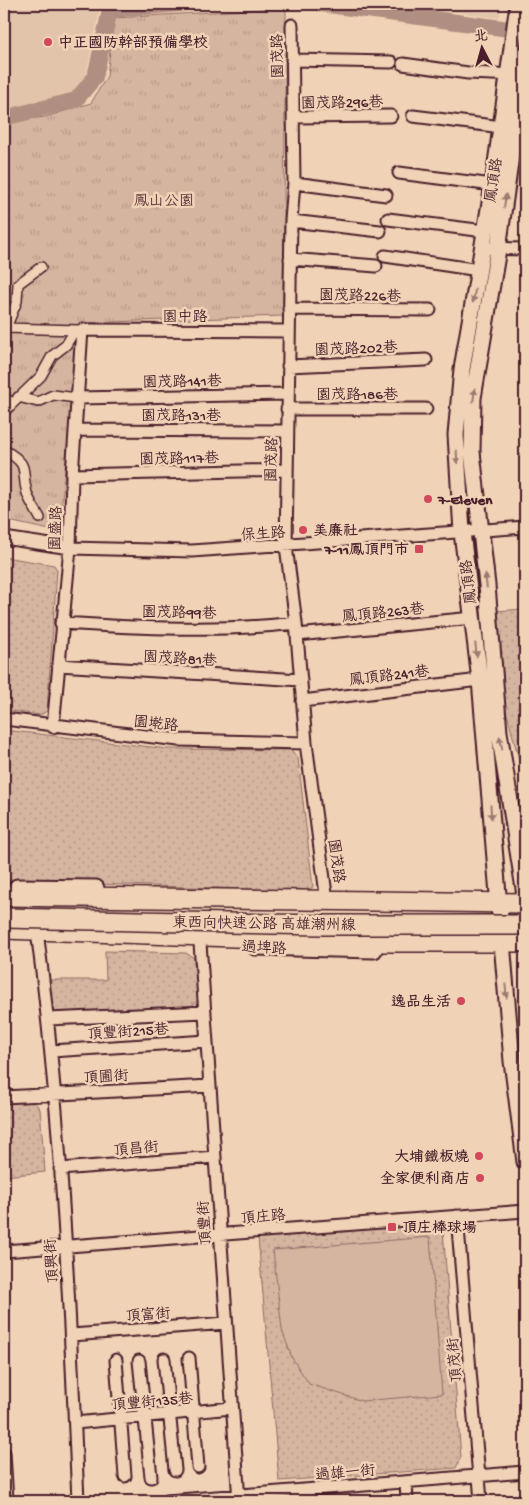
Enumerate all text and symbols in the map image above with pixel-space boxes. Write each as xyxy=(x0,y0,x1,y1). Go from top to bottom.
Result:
north arrow xyxy=(456,22,506,72)
text: 北 xyxy=(473,28,489,47)
street label: 園茂路 xyxy=(270,33,288,79)
place label: 中正國防幹部預備學校 xyxy=(58,34,208,53)
marker: 中正國防幹部預備學校 xyxy=(42,36,54,48)
street label: 園茂路296巷 xyxy=(301,94,383,114)
street label: 鳳頂路 xyxy=(483,157,507,204)
park label: 鳳山公園 xyxy=(134,193,194,211)
one-way arrow xyxy=(501,193,509,209)
street label: 園茂路226巷 xyxy=(319,287,401,307)
one-way arrow xyxy=(470,288,478,304)
street label: 園中路 xyxy=(162,309,208,327)
street label: 園茂路202巷 xyxy=(314,340,398,360)
street label: 園茂路141巷 xyxy=(142,373,222,393)
street label: 園茂路186巷 xyxy=(316,387,398,405)
one-way arrow xyxy=(470,387,478,403)
street label: 園茂路131巷 xyxy=(141,408,221,426)
street label: 園茂路 xyxy=(264,437,282,483)
one-way arrow xyxy=(454,449,462,465)
street label: 園茂路117巷 xyxy=(139,450,219,470)
place label: 7-Eleven xyxy=(437,492,493,510)
marker: 7-Eleven xyxy=(422,493,434,505)
street label: 園盛路 xyxy=(47,505,67,551)
place label: 美廉社 xyxy=(313,523,358,541)
street label: 保生路 xyxy=(240,524,286,546)
marker: 美廉社 xyxy=(297,524,309,536)
place label: 7-11鳳頂門市 xyxy=(323,542,409,560)
marker: 7-11鳳頂門市 xyxy=(413,543,425,555)
street label: 鳳頂路 xyxy=(458,558,482,605)
one-way arrow xyxy=(482,573,490,589)
street label: 鳳頂路263巷 xyxy=(341,601,425,627)
street label: 園茂路99巷 xyxy=(141,604,217,624)
one-way arrow xyxy=(472,642,480,658)
street label: 園茂路81巷 xyxy=(142,649,217,671)
street label: 鳳頂路241巷 xyxy=(348,663,430,691)
street label: 園墘路 xyxy=(132,713,179,736)
one-way arrow xyxy=(496,734,504,750)
one-way arrow xyxy=(487,804,495,820)
street label: 園茂路 xyxy=(323,838,347,885)
street label: 東西向快速公路 高雄潮州線 xyxy=(172,913,356,936)
street label: 過埤路 xyxy=(241,939,287,959)
one-way arrow xyxy=(502,983,510,999)
place label: 逸品生活 xyxy=(391,994,451,1012)
marker: 逸品生活 xyxy=(455,995,467,1007)
street label: 頂豐街215巷 xyxy=(87,1020,169,1045)
street label: 頂圃街 xyxy=(83,1068,129,1088)
street label: 頂昌街 xyxy=(113,1139,159,1161)
place label: 大埔鐵板燒 xyxy=(394,1149,469,1167)
marker: 大埔鐵板燒 xyxy=(473,1150,485,1162)
place label: 全家便利商店 xyxy=(380,1170,470,1189)
marker: 全家便利商店 xyxy=(474,1172,486,1184)
street label: 頂豐街 xyxy=(194,1200,217,1246)
street label: 頂庄路 xyxy=(240,1207,286,1229)
place label: 頂庄棒球場 xyxy=(402,1220,477,1238)
marker: 頂庄棒球場 xyxy=(386,1221,398,1233)
street label: 頂興街 xyxy=(42,1238,64,1284)
street label: 頂富街 xyxy=(125,1305,171,1327)
street label: 頂茂街 xyxy=(445,1337,467,1383)
street label: 頂豐街135巷 xyxy=(111,1389,194,1416)
street label: 過雄一街 xyxy=(314,1462,376,1486)

